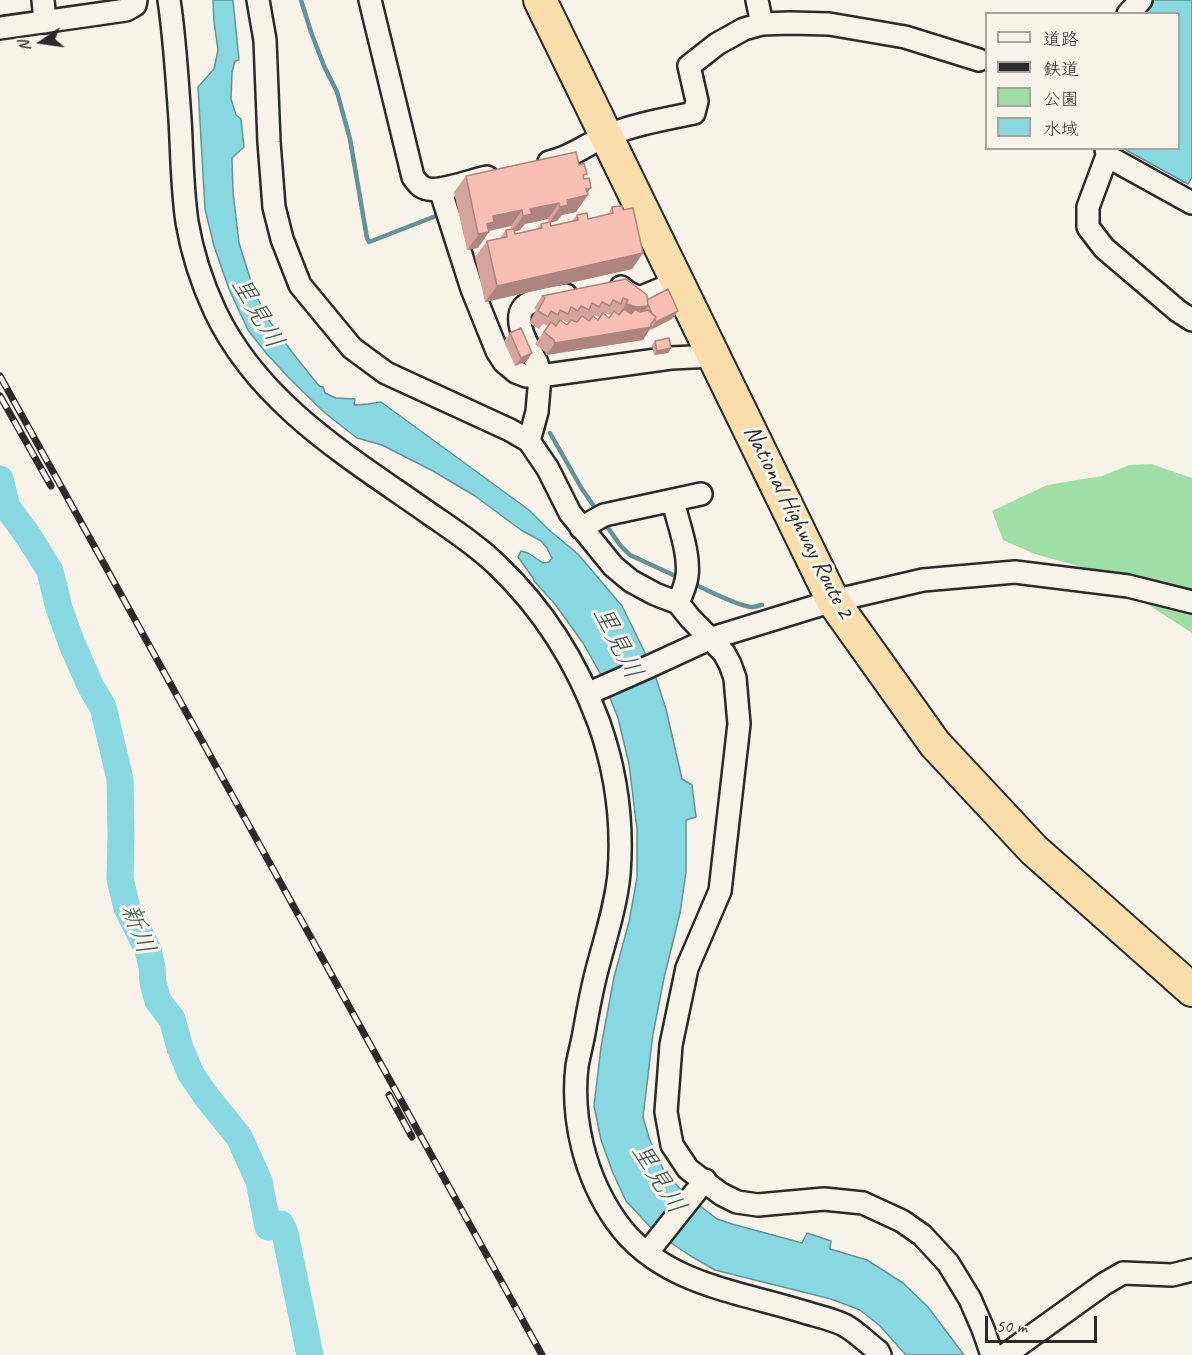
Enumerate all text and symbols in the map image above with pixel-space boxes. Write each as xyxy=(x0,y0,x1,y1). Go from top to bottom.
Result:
north arrow xyxy=(12,12,72,72)
legend xyxy=(985,12,1180,150)
text: 道路 xyxy=(1043,28,1079,50)
text: N xyxy=(14,39,35,53)
text: 鉄道 xyxy=(1043,58,1079,80)
text: 公園 xyxy=(1043,88,1079,110)
text: 水域 xyxy=(1043,118,1079,140)
water label: 里見川 xyxy=(224,271,290,355)
street label: National Highway Route 2 xyxy=(737,421,859,623)
water label: 里見川 xyxy=(585,601,649,685)
water label: 新川 xyxy=(113,899,161,959)
water label: 里見川 xyxy=(624,1138,692,1220)
scale bar xyxy=(988,1304,1100,1342)
text: 50 m xyxy=(996,1315,1027,1337)

